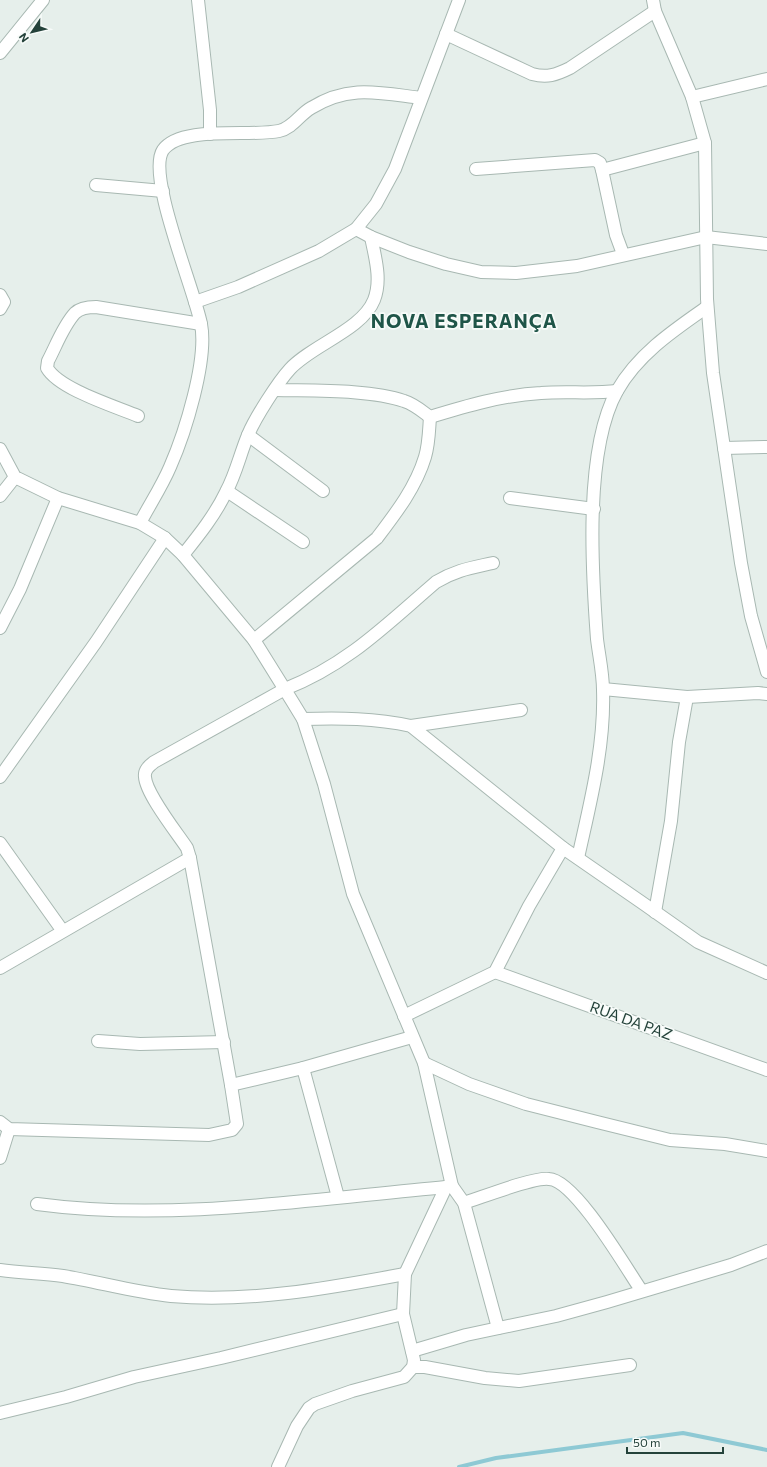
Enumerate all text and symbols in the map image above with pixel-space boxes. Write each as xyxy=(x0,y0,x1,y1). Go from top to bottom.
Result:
north arrow xyxy=(12,12,52,52)
text: N xyxy=(16,31,31,45)
district label: NOVA ESPERANÇA xyxy=(371,309,557,332)
street label: RUA DA PAZ xyxy=(588,997,675,1043)
scale bar xyxy=(627,1429,723,1455)
text: 50 m xyxy=(633,1435,661,1449)

